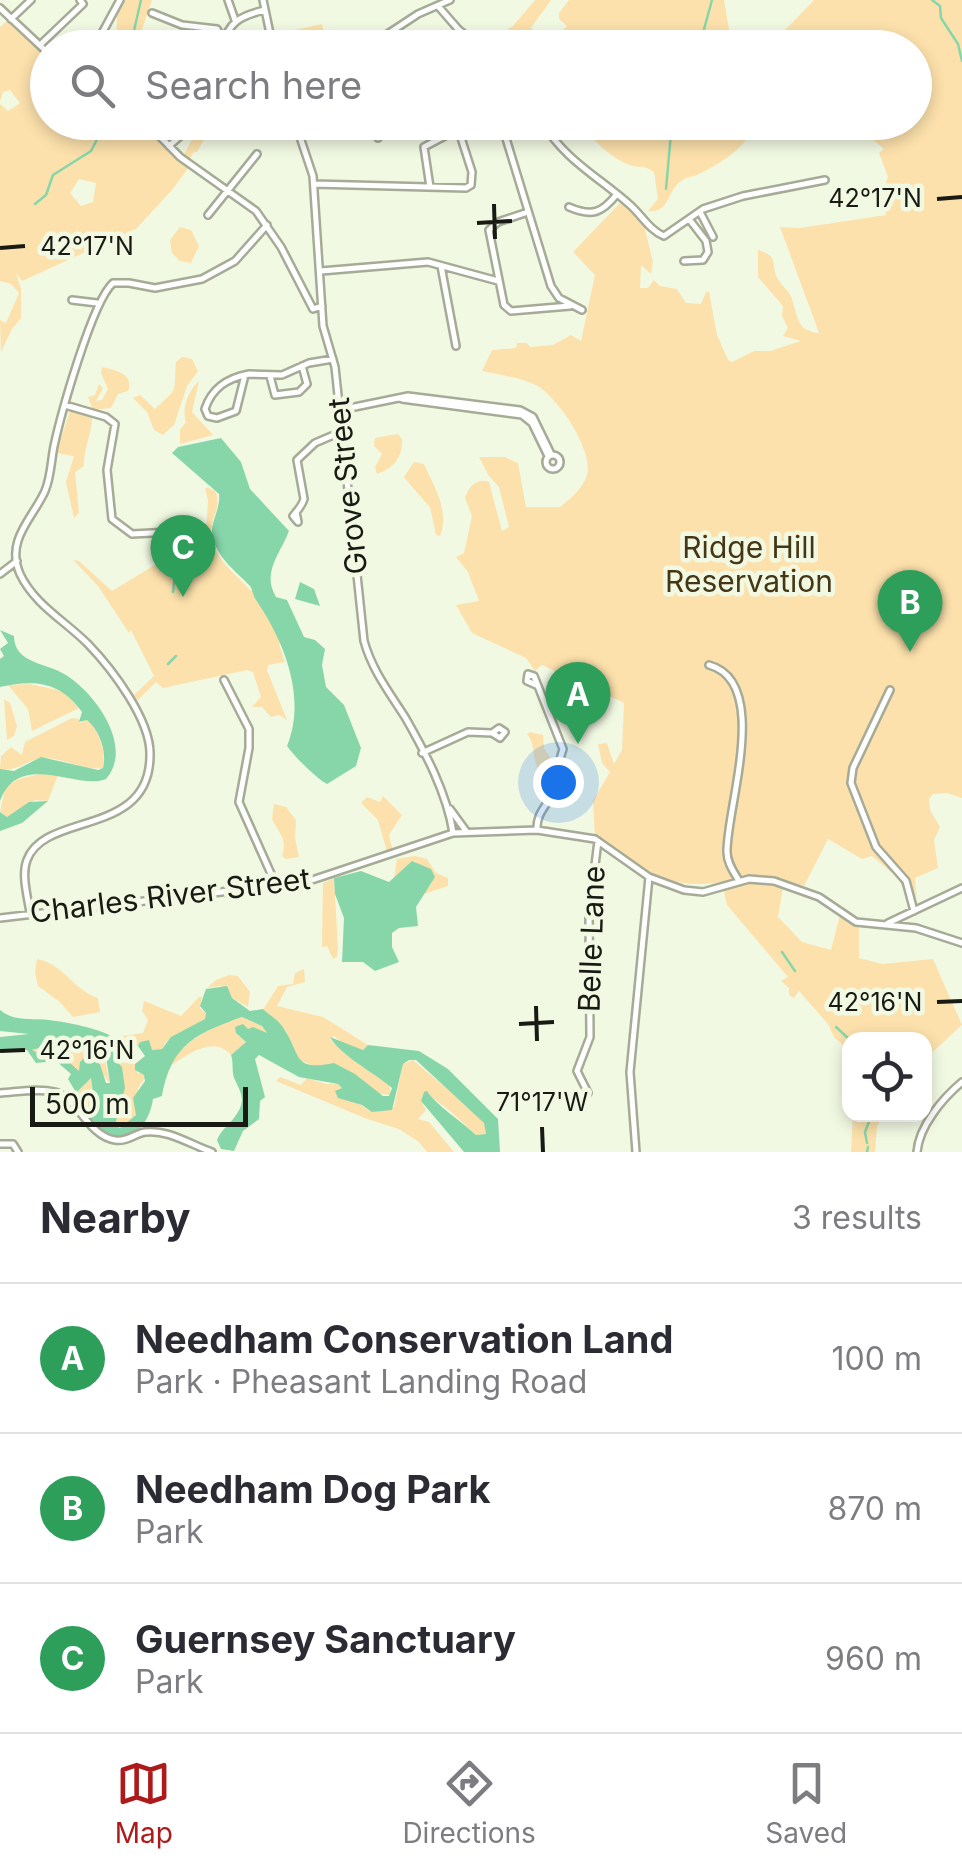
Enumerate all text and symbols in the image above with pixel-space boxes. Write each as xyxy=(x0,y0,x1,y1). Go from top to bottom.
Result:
search box xyxy=(30,30,932,140)
icon: search xyxy=(65,58,120,113)
text: Search here xyxy=(145,62,362,108)
text: 42°17'N xyxy=(828,183,922,213)
text: 42°17'N xyxy=(40,231,134,261)
street label: Grove Street xyxy=(320,396,374,576)
pin: C xyxy=(150,514,216,597)
park label: Ridge Hill Reservation xyxy=(665,529,833,599)
pin: B xyxy=(878,570,942,652)
pin: A xyxy=(546,662,610,744)
your location xyxy=(533,757,584,808)
street label: Charles River Street xyxy=(28,860,312,930)
street label: Belle Lane xyxy=(570,865,612,1013)
text: 42°16'N xyxy=(828,987,922,1017)
map controls xyxy=(842,1032,932,1122)
button: locate xyxy=(842,1032,932,1122)
text: 42°16'N xyxy=(40,1035,134,1065)
scale bar xyxy=(30,1082,248,1126)
text: 500 m xyxy=(45,1087,130,1121)
text: 71°17'W xyxy=(496,1087,588,1117)
text: Nearby xyxy=(40,1192,191,1243)
text: 3 results xyxy=(792,1198,922,1237)
text: Needham Conservation Land xyxy=(135,1316,673,1362)
text: A xyxy=(61,1339,84,1378)
text: 100 m xyxy=(832,1339,922,1378)
text: Park · Pheasant Landing Road xyxy=(135,1362,587,1401)
text: Needham Dog Park xyxy=(135,1466,491,1512)
text: B xyxy=(62,1489,83,1528)
text: 870 m xyxy=(827,1489,922,1528)
text: Park xyxy=(135,1512,204,1551)
text: Guernsey Sanctuary xyxy=(135,1616,516,1662)
text: C xyxy=(61,1639,84,1678)
text: 960 m xyxy=(825,1639,922,1678)
text: Park xyxy=(135,1662,204,1701)
tab: Map xyxy=(115,1756,173,1850)
tab: Directions xyxy=(402,1756,536,1850)
tab: Saved xyxy=(765,1756,847,1850)

